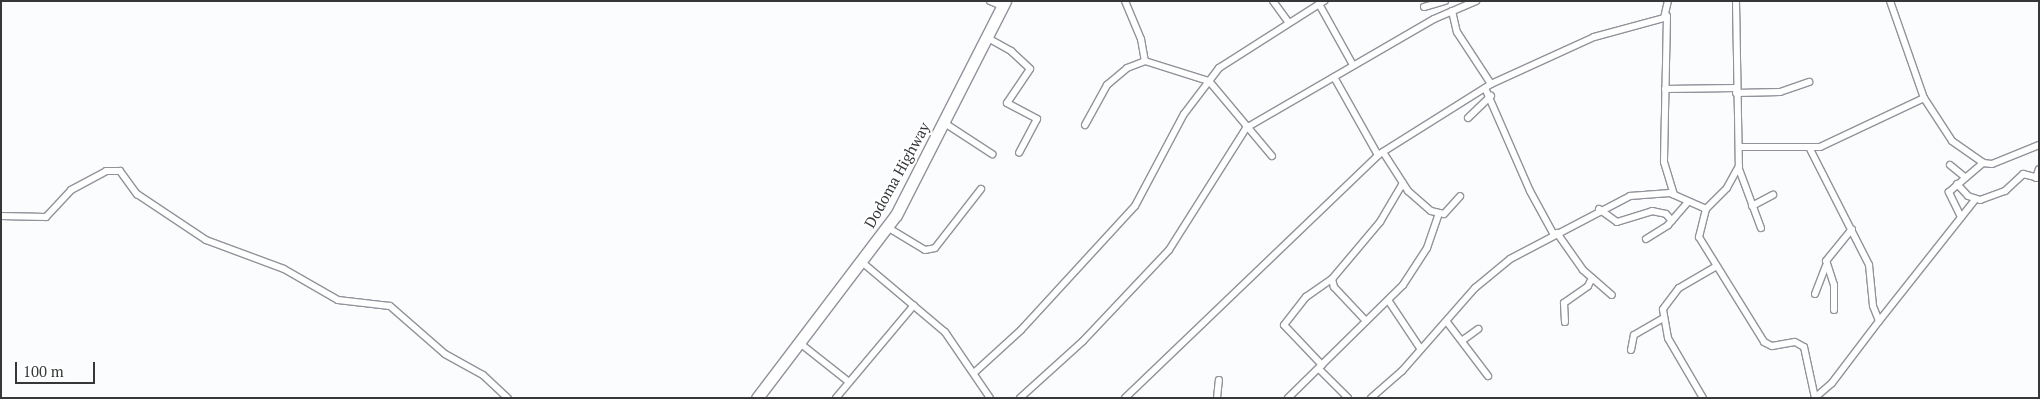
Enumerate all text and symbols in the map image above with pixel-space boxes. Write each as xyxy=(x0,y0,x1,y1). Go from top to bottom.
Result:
street label: Dodoma Highway xyxy=(861,119,933,231)
scale bar xyxy=(18,352,98,384)
text: 100 m xyxy=(23,361,64,381)

